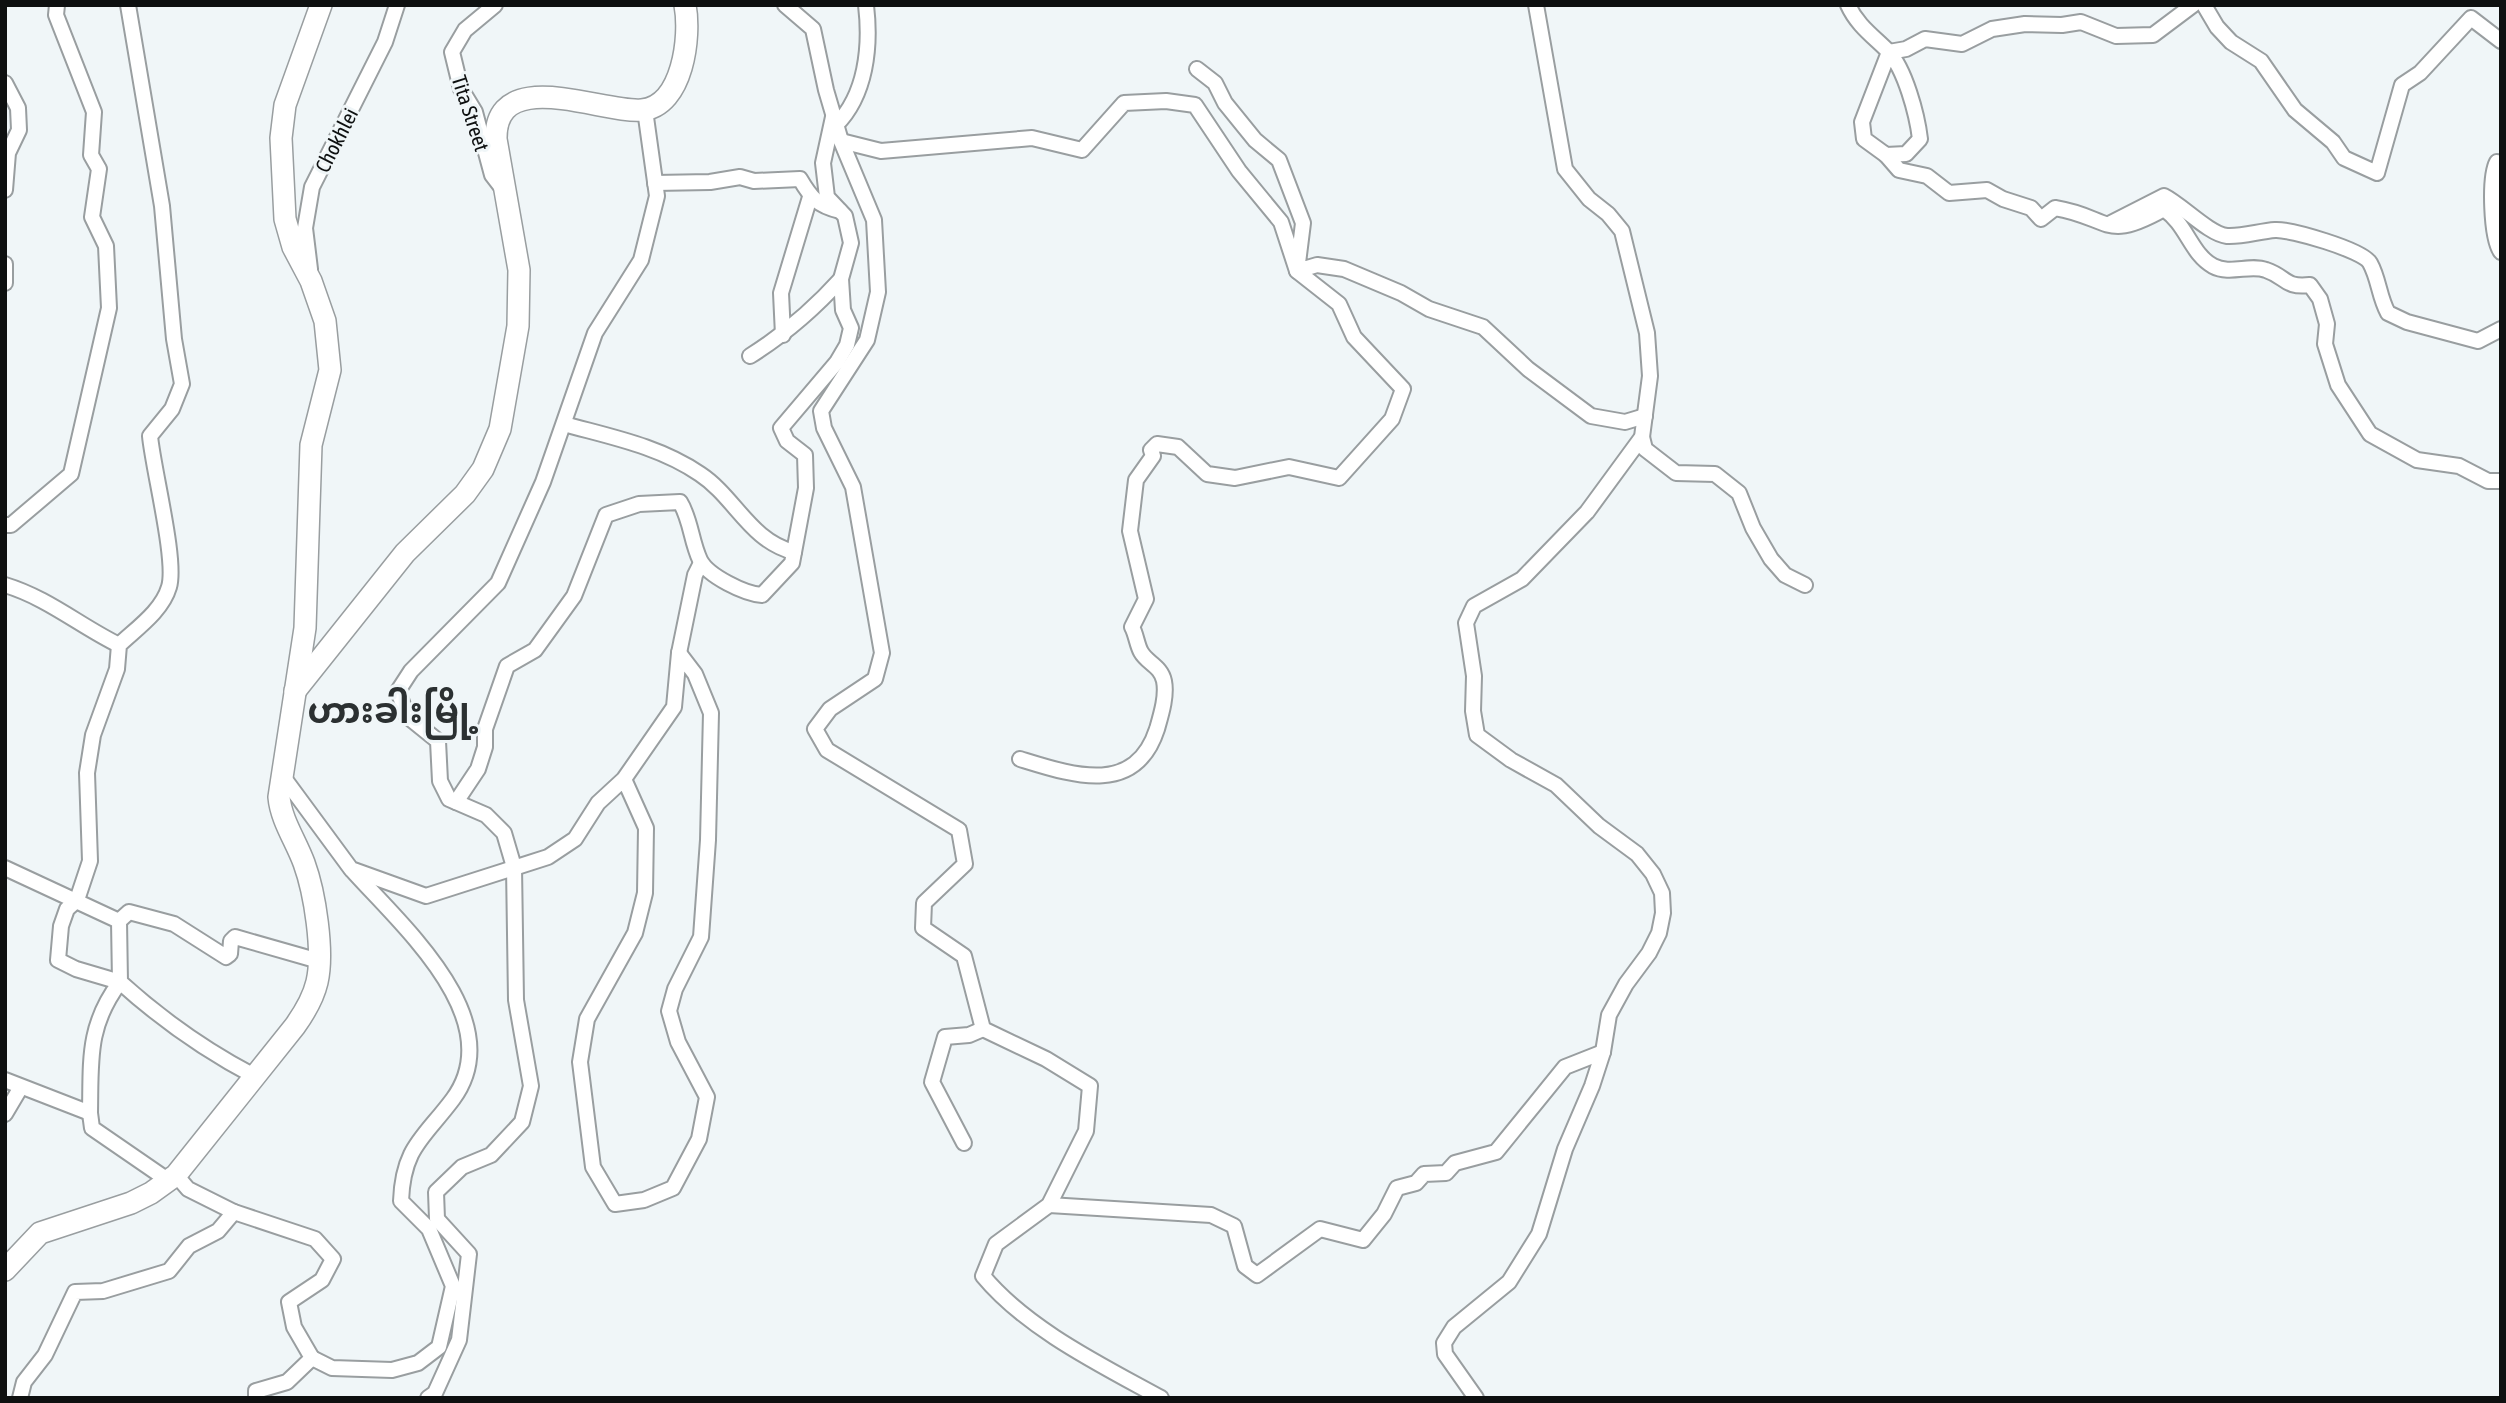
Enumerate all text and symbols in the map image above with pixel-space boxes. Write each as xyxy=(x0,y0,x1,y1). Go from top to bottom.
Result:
street label: Tita Street xyxy=(447,72,495,154)
street label: Chokhlei xyxy=(310,104,362,176)
district label: ဟားခါးမြို့ xyxy=(307,687,479,740)

